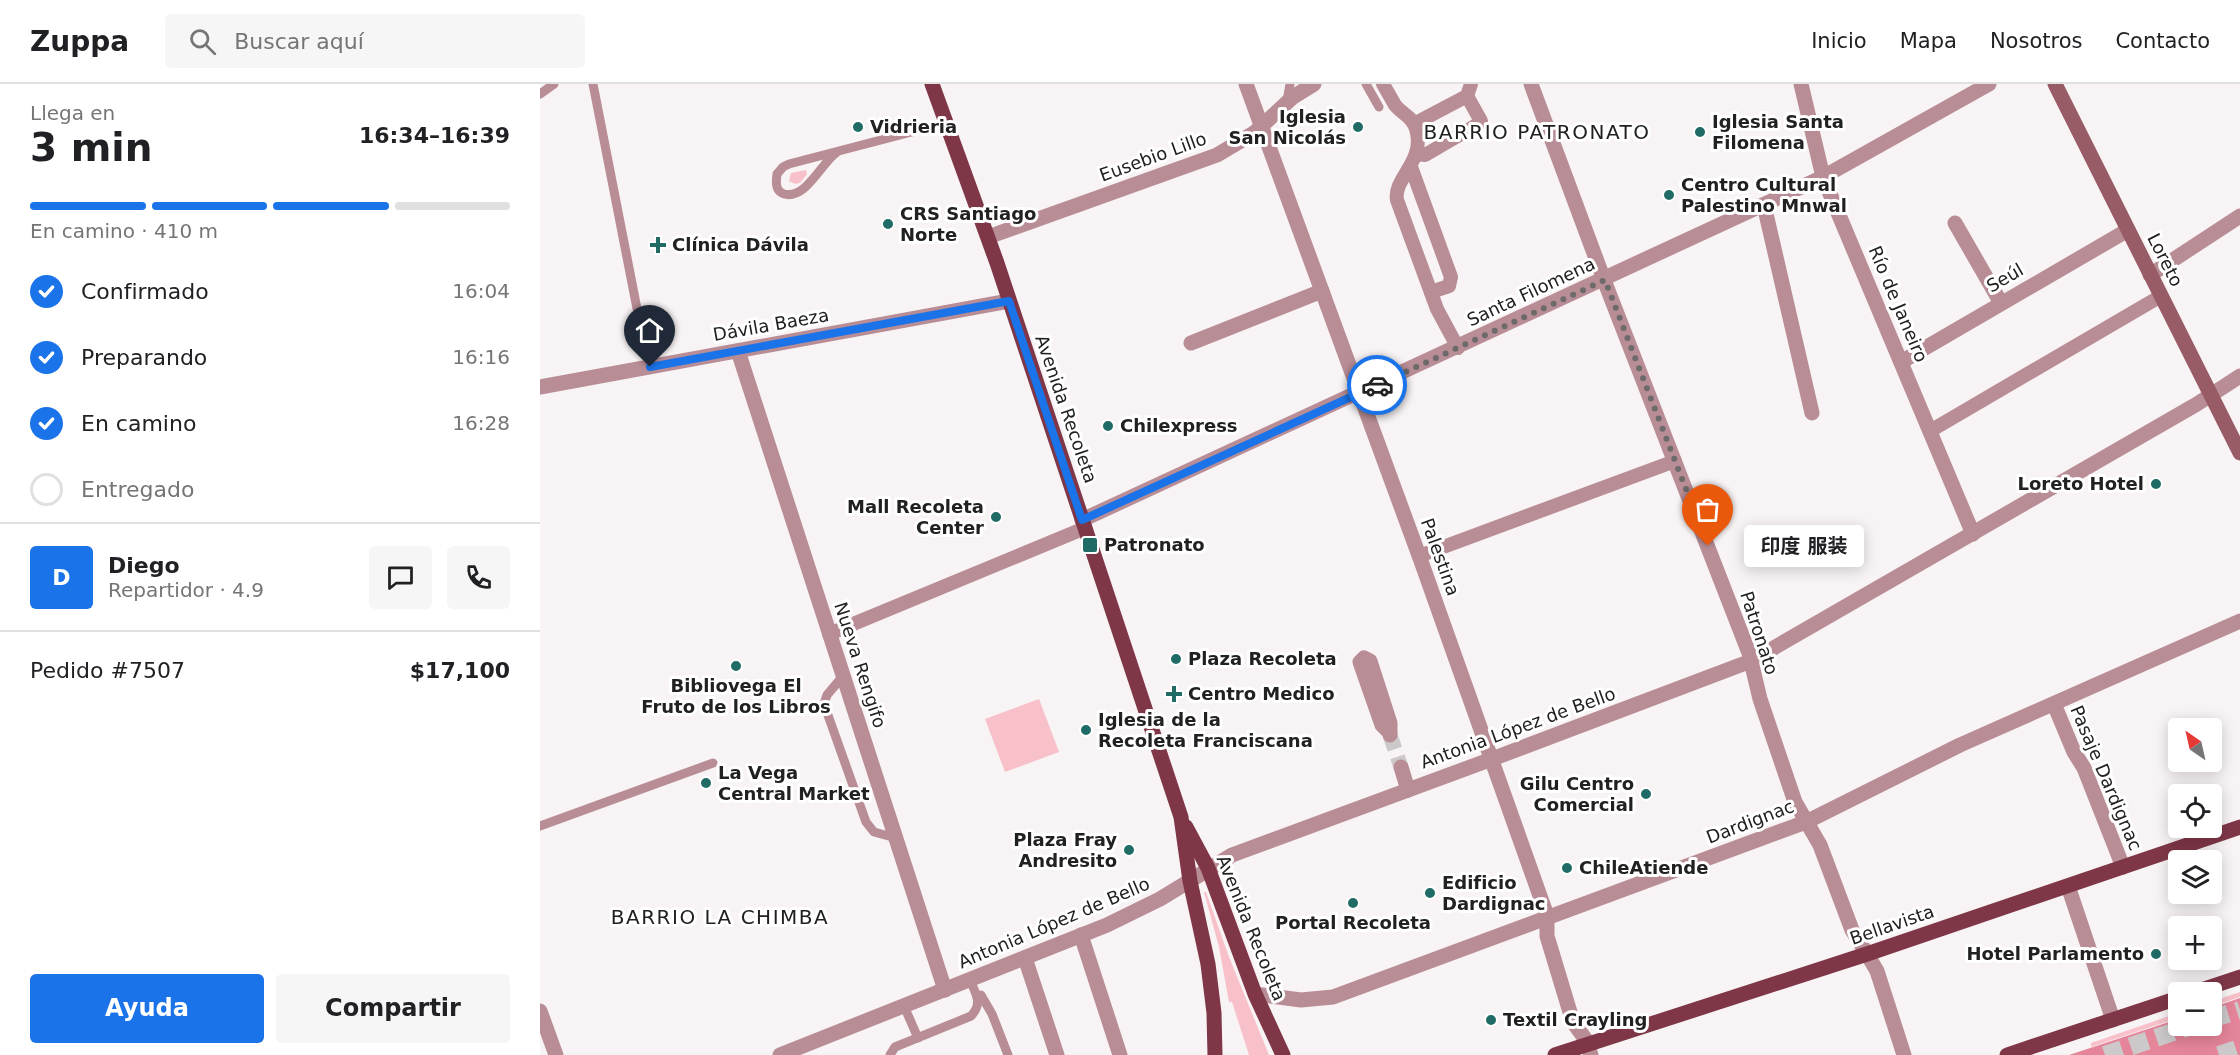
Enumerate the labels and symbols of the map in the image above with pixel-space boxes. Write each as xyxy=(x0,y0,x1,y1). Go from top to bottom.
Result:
place label: Iglesia San Nicolás xyxy=(1229,106,1346,148)
place label: Iglesia Santa Filomena xyxy=(1712,111,1844,153)
place label: Vidrieria xyxy=(870,116,957,137)
marker: Vidrieria xyxy=(851,120,865,134)
marker: Iglesia San Nicolás xyxy=(1351,120,1365,134)
district label: BARRIO PATRONATO xyxy=(1423,120,1651,144)
marker: Iglesia Santa Filomena xyxy=(1693,125,1707,139)
street label: Eusebio Lillo xyxy=(1096,127,1209,186)
place label: Centro Cultural Palestino Mnwal xyxy=(1681,174,1847,216)
marker: Centro Cultural Palestino Mnwal xyxy=(1662,188,1676,202)
place label: CRS Santiago Norte xyxy=(900,203,1036,245)
marker: CRS Santiago Norte xyxy=(881,217,895,231)
street label: Loreto xyxy=(2143,230,2188,290)
place label: Clínica Dávila xyxy=(672,234,809,255)
marker: Clínica Dávila xyxy=(649,236,667,254)
street label: Río de Janeiro xyxy=(1865,242,1932,365)
street label: Santa Filomena xyxy=(1463,253,1598,330)
street label: Seúl xyxy=(1983,259,2027,296)
street label: Dávila Baeza xyxy=(711,304,830,345)
pin xyxy=(624,305,675,367)
street label: Avenida Recoleta xyxy=(1031,332,1102,486)
courier xyxy=(1347,355,1407,415)
place label: Chilexpress xyxy=(1120,415,1238,436)
marker: Chilexpress xyxy=(1101,419,1115,433)
place label: Loreto Hotel xyxy=(2017,473,2144,494)
marker: Loreto Hotel xyxy=(2149,477,2163,491)
pin xyxy=(1682,484,1733,546)
place label: Mall Recoleta Center xyxy=(847,496,984,538)
marker: Mall Recoleta Center xyxy=(989,510,1003,524)
street label: Palestina xyxy=(1417,515,1464,598)
callout: 印度 服装 xyxy=(1744,525,1864,567)
place label: Patronato xyxy=(1104,534,1205,555)
marker: Patronato xyxy=(1081,536,1099,554)
street label: Patronato xyxy=(1736,588,1783,677)
street label: Nueva Rengifo xyxy=(830,599,891,731)
place label: Plaza Recoleta xyxy=(1188,648,1337,669)
marker: Plaza Recoleta xyxy=(1169,652,1183,666)
marker: Bibliovega El Fruto de los Libros xyxy=(729,659,743,673)
place label: Bibliovega El Fruto de los Libros xyxy=(641,675,831,717)
street label: Antonia López de Bello xyxy=(1417,682,1618,773)
place label: Centro Medico xyxy=(1188,683,1335,704)
marker: Centro Medico xyxy=(1165,685,1183,703)
street label: Pasaje Dardignac xyxy=(2066,702,2146,853)
place label: Iglesia de la Recoleta Franciscana xyxy=(1098,709,1313,751)
north arrow xyxy=(2168,718,2222,772)
marker: Iglesia de la Recoleta Franciscana xyxy=(1079,723,1093,737)
place label: La Vega Central Market xyxy=(718,762,870,804)
place label: Gilu Centro Comercial xyxy=(1520,773,1634,815)
marker: La Vega Central Market xyxy=(699,776,713,790)
marker: Gilu Centro Comercial xyxy=(1639,787,1653,801)
street label: Dardignac xyxy=(1703,795,1797,848)
place label: Plaza Fray Andresito xyxy=(1013,829,1117,871)
marker: Plaza Fray Andresito xyxy=(1122,843,1136,857)
street label: Avenida Recoleta xyxy=(1213,852,1290,1004)
place label: ChileAtiende xyxy=(1579,857,1708,878)
marker: ChileAtiende xyxy=(1560,861,1574,875)
place label: Edificio Dardignac xyxy=(1442,872,1546,914)
street label: Antonia López de Bello xyxy=(955,873,1153,972)
marker: Edificio Dardignac xyxy=(1423,886,1437,900)
marker: Portal Recoleta xyxy=(1346,896,1360,910)
street label: Bellavista xyxy=(1847,900,1937,949)
district label: BARRIO LA CHIMBA xyxy=(611,905,829,929)
place label: Portal Recoleta xyxy=(1275,912,1431,933)
place label: Hotel Parlamento xyxy=(1967,943,2144,964)
marker: Hotel Parlamento xyxy=(2149,947,2163,961)
place label: Textil Crayling xyxy=(1503,1009,1647,1030)
marker: Textil Crayling xyxy=(1484,1013,1498,1027)

